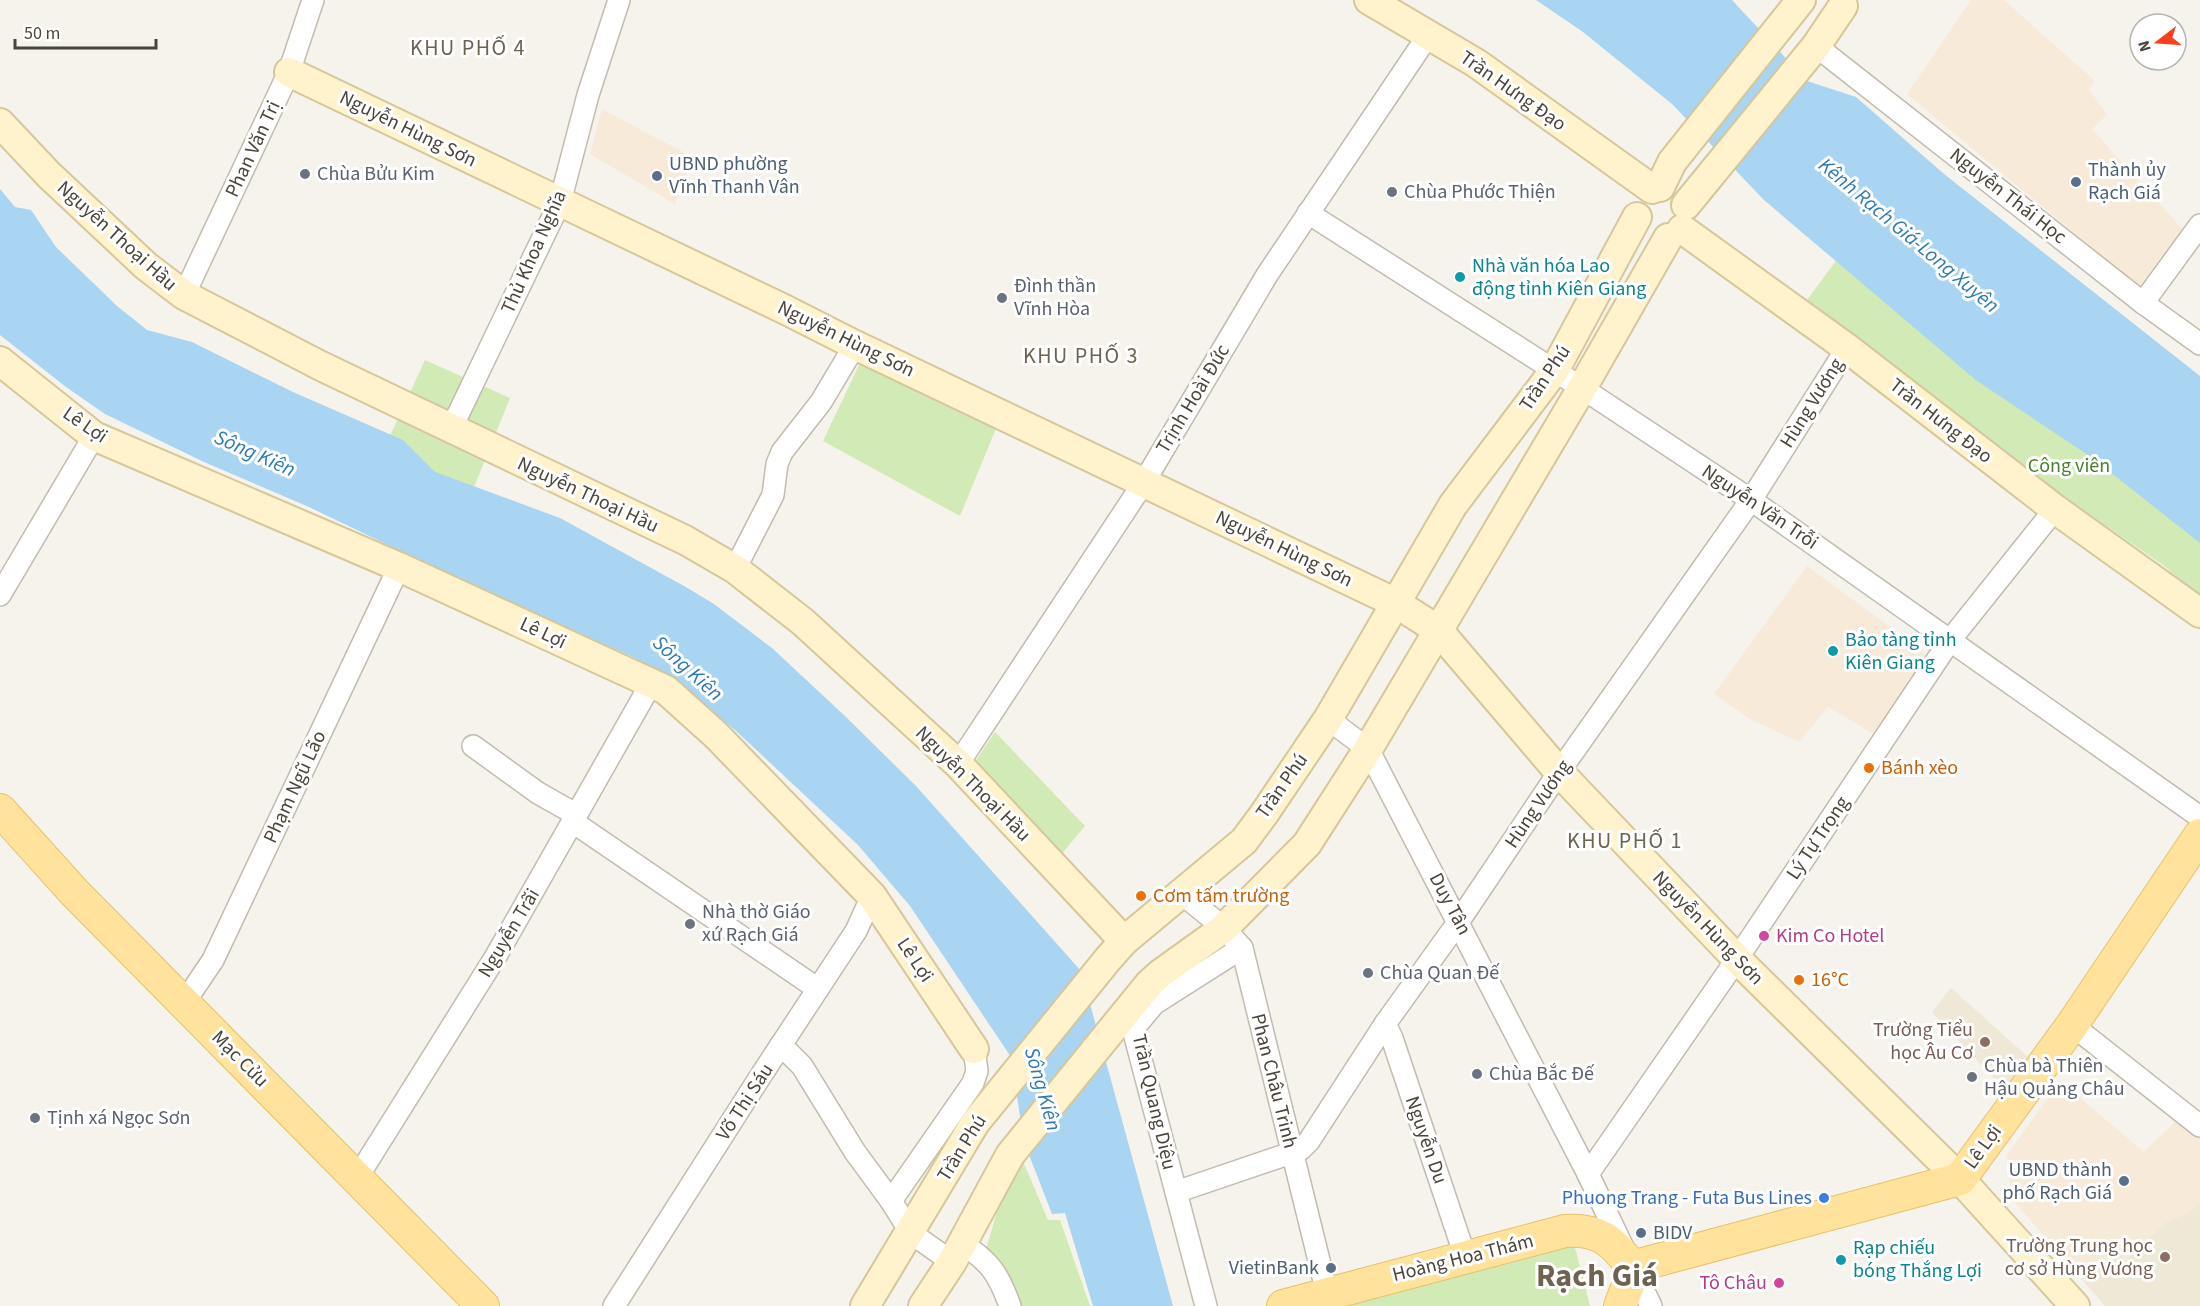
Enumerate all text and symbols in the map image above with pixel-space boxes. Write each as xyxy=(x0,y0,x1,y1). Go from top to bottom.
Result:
scale bar xyxy=(15,12,156,50)
north arrow xyxy=(2128,12,2188,72)
text: 50 m xyxy=(24,21,60,46)
district label: KHU PHỐ 4 xyxy=(410,32,526,64)
text: N xyxy=(2133,38,2157,54)
street label: Trần Hưng Đạo xyxy=(1454,44,1572,138)
street label: Nguyễn Hùng Sơn xyxy=(335,84,481,174)
street label: Phan Văn Trị xyxy=(218,96,288,202)
street label: Nguyễn Thái Học xyxy=(1944,141,2072,251)
place label: UBND phường Vĩnh Thanh Vân xyxy=(669,150,800,201)
water label: Kênh Rạch Giá-Long Xuyên xyxy=(1812,150,2006,320)
place label: Thành ủy Rạch Giá xyxy=(2088,156,2166,207)
place label: Chùa Bửu Kim xyxy=(317,160,435,188)
marker: Chùa Bửu Kim xyxy=(298,167,312,181)
marker: UBND phường Vĩnh Thanh Vân xyxy=(650,169,664,183)
street label: Nguyễn Thoại Hầu xyxy=(51,174,183,298)
marker: Thành ủy Rạch Giá xyxy=(2069,175,2083,189)
place label: Chùa Phước Thiện xyxy=(1404,178,1556,206)
marker: Chùa Phước Thiện xyxy=(1385,185,1399,199)
street label: Thủ Khoa Nghĩa xyxy=(494,186,574,318)
place label: Nhà văn hóa Lao động tỉnh Kiên Giang xyxy=(1472,252,1646,303)
marker: Nhà văn hóa Lao động tỉnh Kiên Giang xyxy=(1453,270,1467,284)
place label: Đình thần Vĩnh Hòa xyxy=(1014,272,1096,323)
marker: Đình thần Vĩnh Hòa xyxy=(995,291,1009,305)
street label: Nguyễn Hùng Sơn xyxy=(773,294,919,384)
street label: Trịnh Hoài Đức xyxy=(1149,339,1237,459)
street label: Trần Phú xyxy=(1513,339,1577,417)
district label: KHU PHỐ 3 xyxy=(1023,340,1139,372)
street label: Hùng Vương xyxy=(1773,353,1851,453)
street label: Trần Hưng Đạo xyxy=(1884,372,1998,470)
street label: Lê Lợi xyxy=(57,400,113,450)
water label: Sông Kiên xyxy=(210,422,300,484)
street label: Nguyễn Thoại Hầu xyxy=(513,450,663,540)
park label: Công viên xyxy=(2028,452,2110,480)
street label: Nguyễn Văn Trỗi xyxy=(1696,458,1824,556)
street label: Nguyễn Hùng Sơn xyxy=(1211,504,1357,594)
street label: Lê Lợi xyxy=(515,610,571,656)
place label: Bảo tàng tỉnh Kiên Giang xyxy=(1845,626,1957,677)
water label: Sông Kiên xyxy=(646,628,730,708)
marker: Bảo tàng tỉnh Kiên Giang xyxy=(1826,644,1840,658)
street label: Nguyễn Thoại Hầu xyxy=(909,720,1037,848)
street label: Phạm Ngũ Lão xyxy=(257,726,333,848)
street label: Trần Phú xyxy=(1249,748,1315,824)
street label: Hùng Vương xyxy=(1498,754,1578,854)
place label: Bánh xèo xyxy=(1881,754,1958,782)
marker: Bánh xèo xyxy=(1862,761,1876,775)
street label: Lý Tự Trọng xyxy=(1780,791,1856,885)
district label: KHU PHỐ 1 xyxy=(1567,825,1683,857)
street label: Nguyễn Hùng Sơn xyxy=(1646,865,1770,991)
street label: Duy Tân xyxy=(1422,868,1478,940)
place label: Cơm tấm trường xyxy=(1153,882,1289,910)
street label: Nguyễn Trãi xyxy=(471,883,547,983)
marker: Cơm tấm trường xyxy=(1134,889,1148,903)
place label: Nhà thờ Giáo xứ Rạch Giá xyxy=(702,898,811,949)
marker: Nhà thờ Giáo xứ Rạch Giá xyxy=(683,917,697,931)
place label: Kim Co Hotel xyxy=(1776,922,1884,950)
marker: Kim Co Hotel xyxy=(1757,929,1771,943)
street label: Lê Lợi xyxy=(890,932,940,988)
place label: Chùa Quan Đế xyxy=(1380,959,1500,987)
marker: Chùa Quan Đế xyxy=(1361,966,1375,980)
place label: 16°C xyxy=(1811,966,1849,994)
marker: 16°C xyxy=(1792,973,1806,987)
street label: Phan Châu Trinh xyxy=(1244,1011,1304,1151)
place label: Trường Tiểu học Âu Cơ xyxy=(1873,1016,1973,1067)
street label: Mạc Cửu xyxy=(205,1024,275,1094)
street label: Trần Quang Diệu xyxy=(1125,1031,1183,1173)
marker: Trường Tiểu học Âu Cơ xyxy=(1978,1035,1992,1049)
water label: Sông Kiên xyxy=(1017,1044,1069,1134)
place label: Chùa bà Thiên Hậu Quảng Châu xyxy=(1984,1052,2125,1103)
street label: Võ Thị Sáu xyxy=(710,1058,780,1146)
place label: Chùa Bắc Đế xyxy=(1489,1060,1595,1088)
marker: Chùa Bắc Đế xyxy=(1470,1067,1484,1081)
marker: Chùa bà Thiên Hậu Quảng Châu xyxy=(1965,1070,1979,1084)
street label: Nguyễn Du xyxy=(1398,1092,1454,1188)
place label: Tịnh xá Ngọc Sơn xyxy=(47,1104,190,1132)
street label: Trần Phú xyxy=(930,1109,994,1187)
marker: Tịnh xá Ngọc Sơn xyxy=(28,1111,42,1125)
street label: Lê Lợi xyxy=(1957,1119,2009,1175)
place label: UBND thành phố Rạch Giá xyxy=(2002,1156,2112,1207)
marker: UBND thành phố Rạch Giá xyxy=(2117,1174,2131,1188)
place label: Phuong Trang - Futa Bus Lines xyxy=(1562,1184,1812,1212)
marker: Phuong Trang - Futa Bus Lines xyxy=(1817,1191,1831,1205)
place label: BIDV xyxy=(1653,1219,1693,1247)
marker: BIDV xyxy=(1634,1226,1648,1240)
street label: Hoàng Hoa Thám xyxy=(1389,1227,1537,1289)
place label: Trường Trung học cơ sở Hùng Vương xyxy=(2005,1232,2153,1283)
place label: Rạp chiếu bóng Thắng Lợi xyxy=(1853,1234,1982,1285)
marker: Trường Trung học cơ sở Hùng Vương xyxy=(2158,1250,2172,1264)
district label: Rạch Giá xyxy=(1536,1253,1658,1299)
marker: Rạp chiếu bóng Thắng Lợi xyxy=(1834,1253,1848,1267)
place label: VietinBank xyxy=(1229,1254,1319,1282)
marker: VietinBank xyxy=(1324,1261,1338,1275)
place label: Tô Châu xyxy=(1700,1269,1767,1297)
marker: Tô Châu xyxy=(1772,1276,1786,1290)

